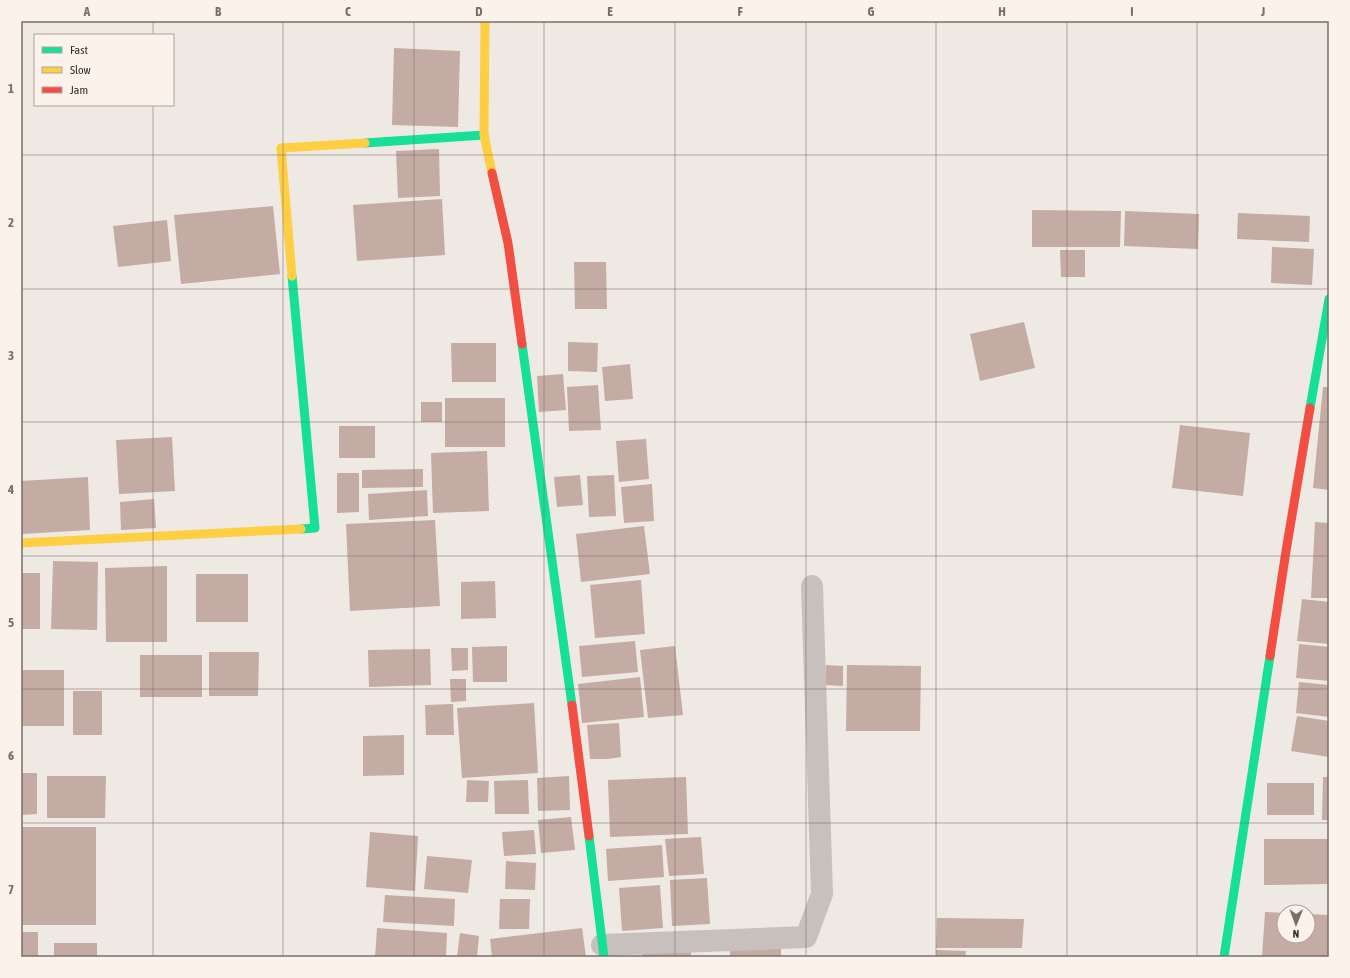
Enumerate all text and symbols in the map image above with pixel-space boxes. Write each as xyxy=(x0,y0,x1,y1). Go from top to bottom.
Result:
text: A xyxy=(83,4,91,19)
text: B xyxy=(215,4,222,19)
text: C xyxy=(345,4,351,19)
text: D xyxy=(475,4,483,19)
text: E xyxy=(607,4,613,19)
text: F xyxy=(737,4,743,19)
text: G xyxy=(868,4,875,19)
text: H xyxy=(998,4,1006,19)
text: I xyxy=(1130,4,1134,19)
text: J xyxy=(1260,4,1265,19)
legend xyxy=(34,34,174,106)
text: Fast xyxy=(70,43,88,57)
text: Slow xyxy=(70,63,91,77)
text: 1 xyxy=(8,81,14,96)
text: Jam xyxy=(70,83,88,97)
text: 2 xyxy=(8,215,14,230)
text: 3 xyxy=(8,348,14,363)
text: 4 xyxy=(7,482,14,497)
text: 5 xyxy=(8,615,14,630)
text: 6 xyxy=(8,748,14,763)
text: 7 xyxy=(8,882,14,897)
north arrow xyxy=(1276,904,1316,944)
text: N xyxy=(1292,928,1299,940)

